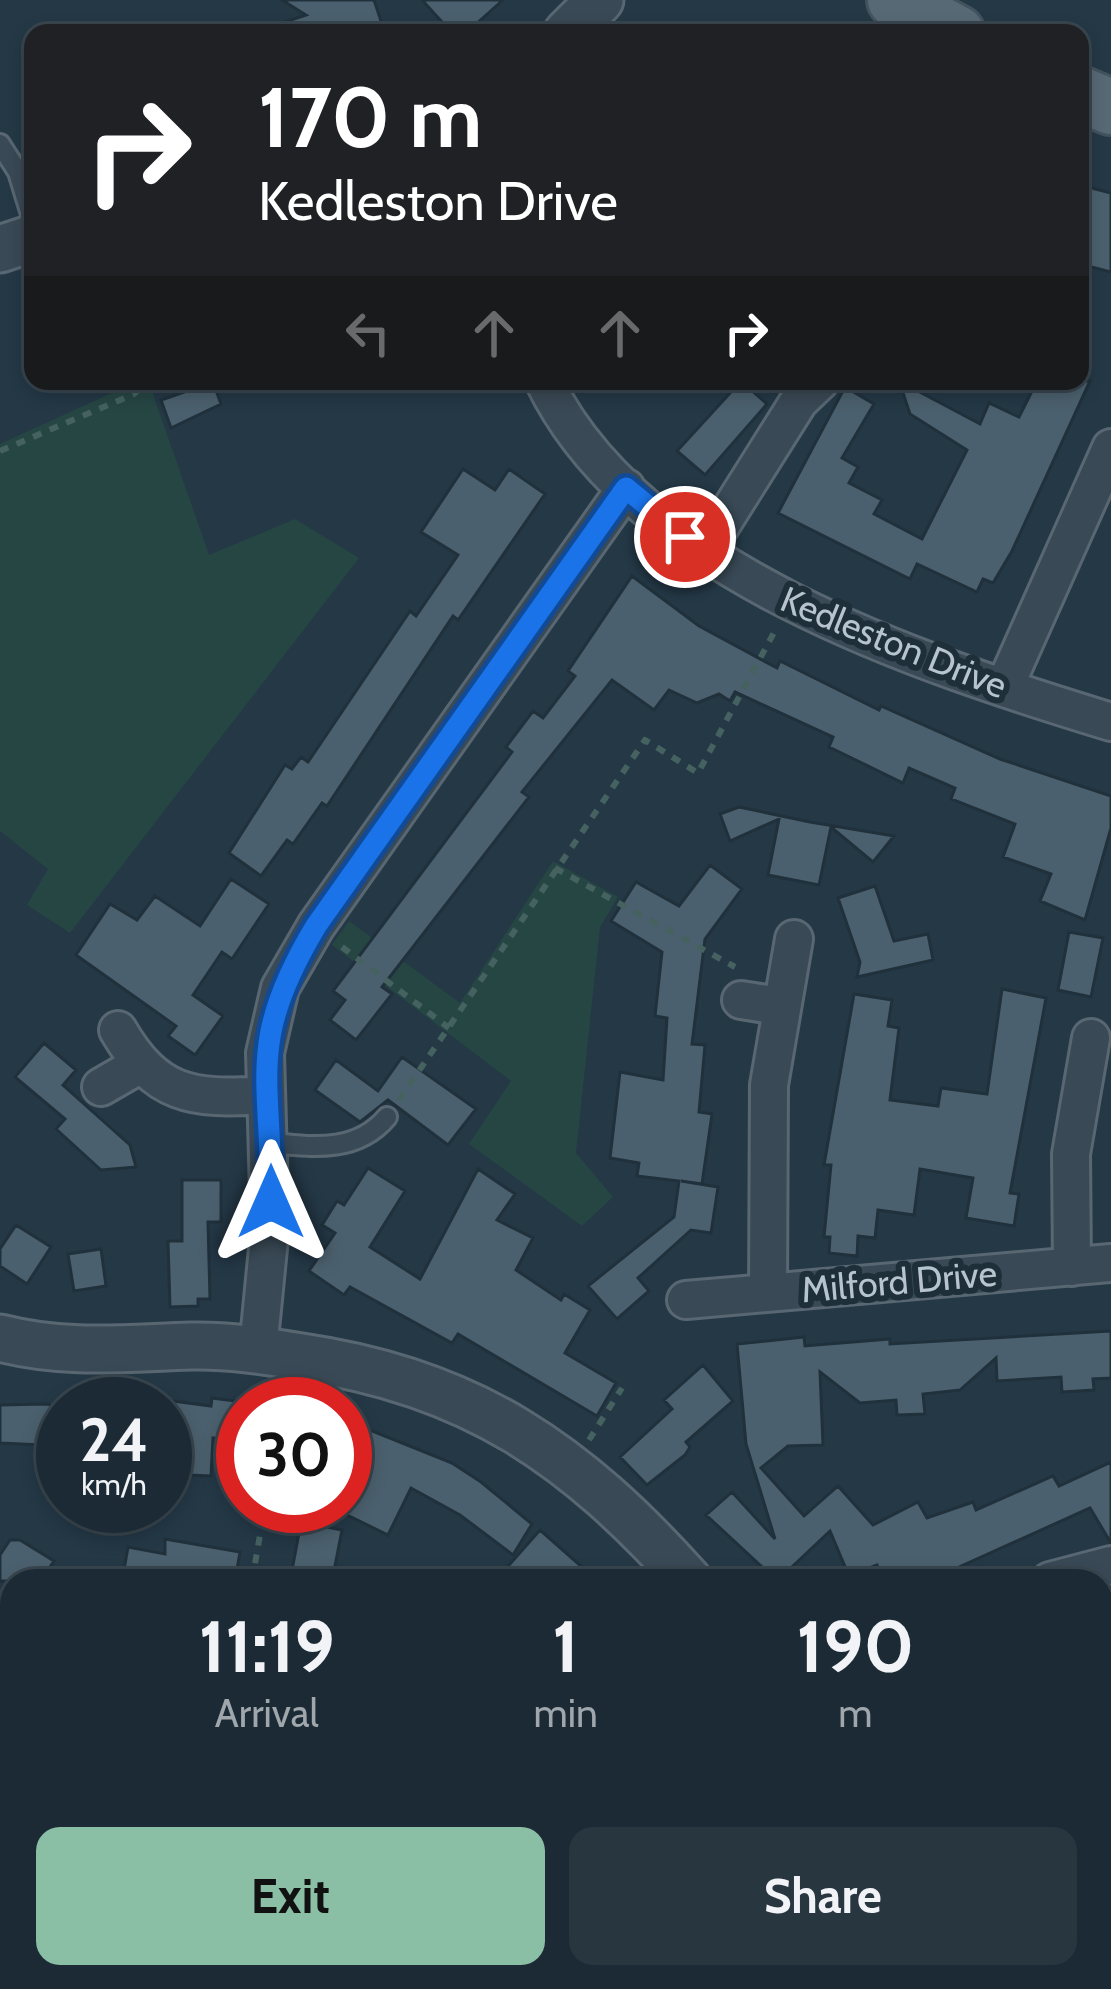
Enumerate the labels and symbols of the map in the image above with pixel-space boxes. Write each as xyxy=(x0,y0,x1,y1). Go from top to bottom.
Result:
pin xyxy=(634,486,736,588)
street label: Kedleston Drive xyxy=(775,577,1013,707)
position arrow xyxy=(208,1139,334,1265)
street label: Milford Drive xyxy=(799,1251,999,1311)
speed limit sign: 30 xyxy=(216,1377,372,1533)

